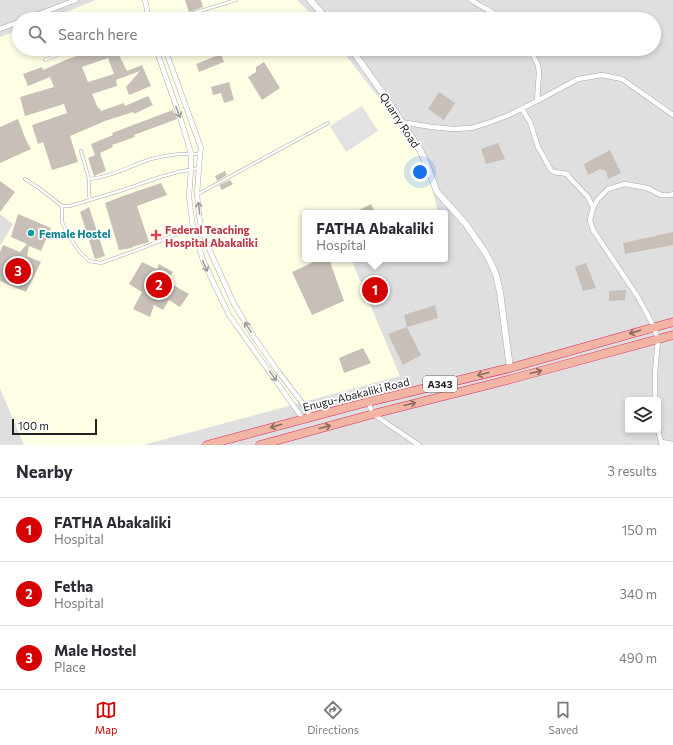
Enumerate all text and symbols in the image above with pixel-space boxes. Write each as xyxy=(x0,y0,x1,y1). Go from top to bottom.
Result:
search box xyxy=(12,12,661,56)
icon: search xyxy=(26,23,48,45)
text: Search here xyxy=(58,25,137,43)
street label: Quarry Road xyxy=(377,90,423,150)
one-way arrow xyxy=(175,106,183,118)
your location xyxy=(410,162,430,182)
one-way arrow xyxy=(195,202,202,215)
popup xyxy=(302,210,448,262)
text: FATHA Abakaliki xyxy=(316,219,434,237)
place label: Federal Teaching Hospital Abakaliki xyxy=(165,223,258,249)
place label: Female Hostel xyxy=(39,227,110,240)
marker: Female Hostel xyxy=(26,228,36,238)
marker: Federal Teaching Hospital Abakaliki xyxy=(150,229,162,241)
text: Hospital xyxy=(316,237,366,253)
pin: 3 xyxy=(5,256,31,286)
one-way arrow xyxy=(202,259,210,271)
pin: 2 xyxy=(146,270,172,300)
pin: 1 xyxy=(362,275,388,305)
one-way arrow xyxy=(244,322,252,333)
one-way arrow xyxy=(629,329,642,336)
one-way arrow xyxy=(529,368,542,375)
one-way arrow xyxy=(269,371,277,382)
one-way arrow xyxy=(477,371,490,378)
street label: Enugu-Abakaliki Road xyxy=(301,374,411,414)
road number: A343 xyxy=(423,376,457,392)
map controls xyxy=(625,397,661,433)
button: layers xyxy=(625,397,661,433)
one-way arrow xyxy=(404,400,417,408)
scale bar xyxy=(12,417,97,436)
text: 100 m xyxy=(18,419,49,432)
one-way arrow xyxy=(269,423,282,431)
one-way arrow xyxy=(318,423,331,430)
text: Nearby xyxy=(16,461,73,482)
text: 3 results xyxy=(608,463,657,479)
text: FATHA Abakaliki xyxy=(54,513,171,531)
text: 1 xyxy=(26,522,32,538)
text: 150 m xyxy=(622,522,657,538)
text: Hospital xyxy=(54,531,104,547)
text: Fetha xyxy=(54,577,93,595)
text: 2 xyxy=(25,586,33,602)
text: 340 m xyxy=(619,586,657,602)
text: Hospital xyxy=(54,595,104,611)
text: Male Hostel xyxy=(54,641,136,659)
text: 3 xyxy=(25,650,33,666)
text: 490 m xyxy=(619,650,657,666)
text: Place xyxy=(54,659,86,675)
tab: Map xyxy=(95,699,118,736)
tab: Directions xyxy=(307,699,359,736)
tab: Saved xyxy=(548,699,578,736)

